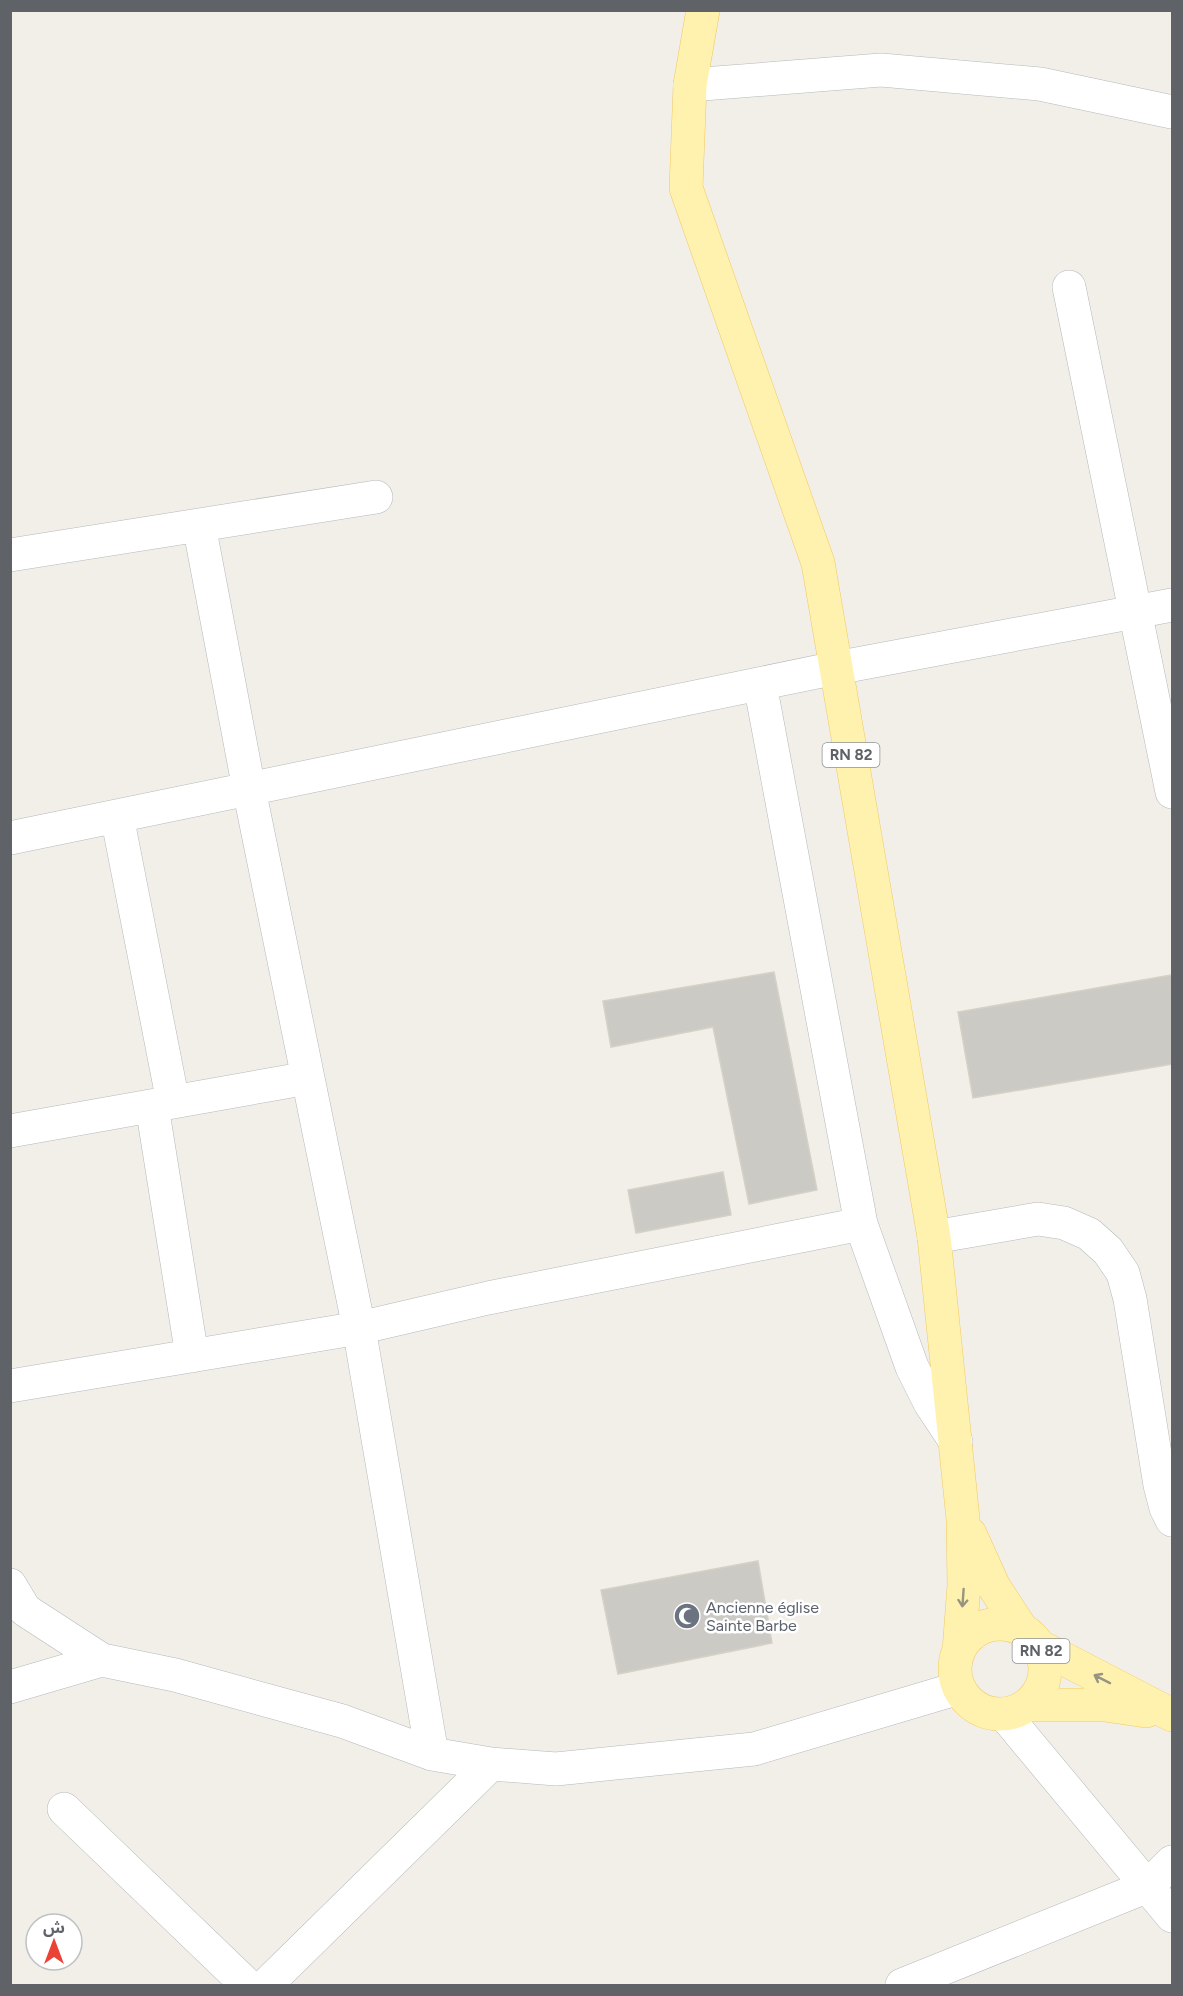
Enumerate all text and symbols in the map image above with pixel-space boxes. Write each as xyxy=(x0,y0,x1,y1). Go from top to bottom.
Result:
road number: RN 82 xyxy=(822,743,880,767)
one-way arrow xyxy=(957,1588,968,1608)
place label: Ancienne église Sainte Barbe xyxy=(706,1598,819,1635)
mosque icon: Ancienne église Sainte Barbe xyxy=(672,1601,702,1631)
road number: RN 82 xyxy=(1012,1639,1070,1663)
one-way arrow xyxy=(1093,1672,1111,1684)
north arrow xyxy=(24,1912,84,1972)
text: ش xyxy=(43,1918,65,1937)

